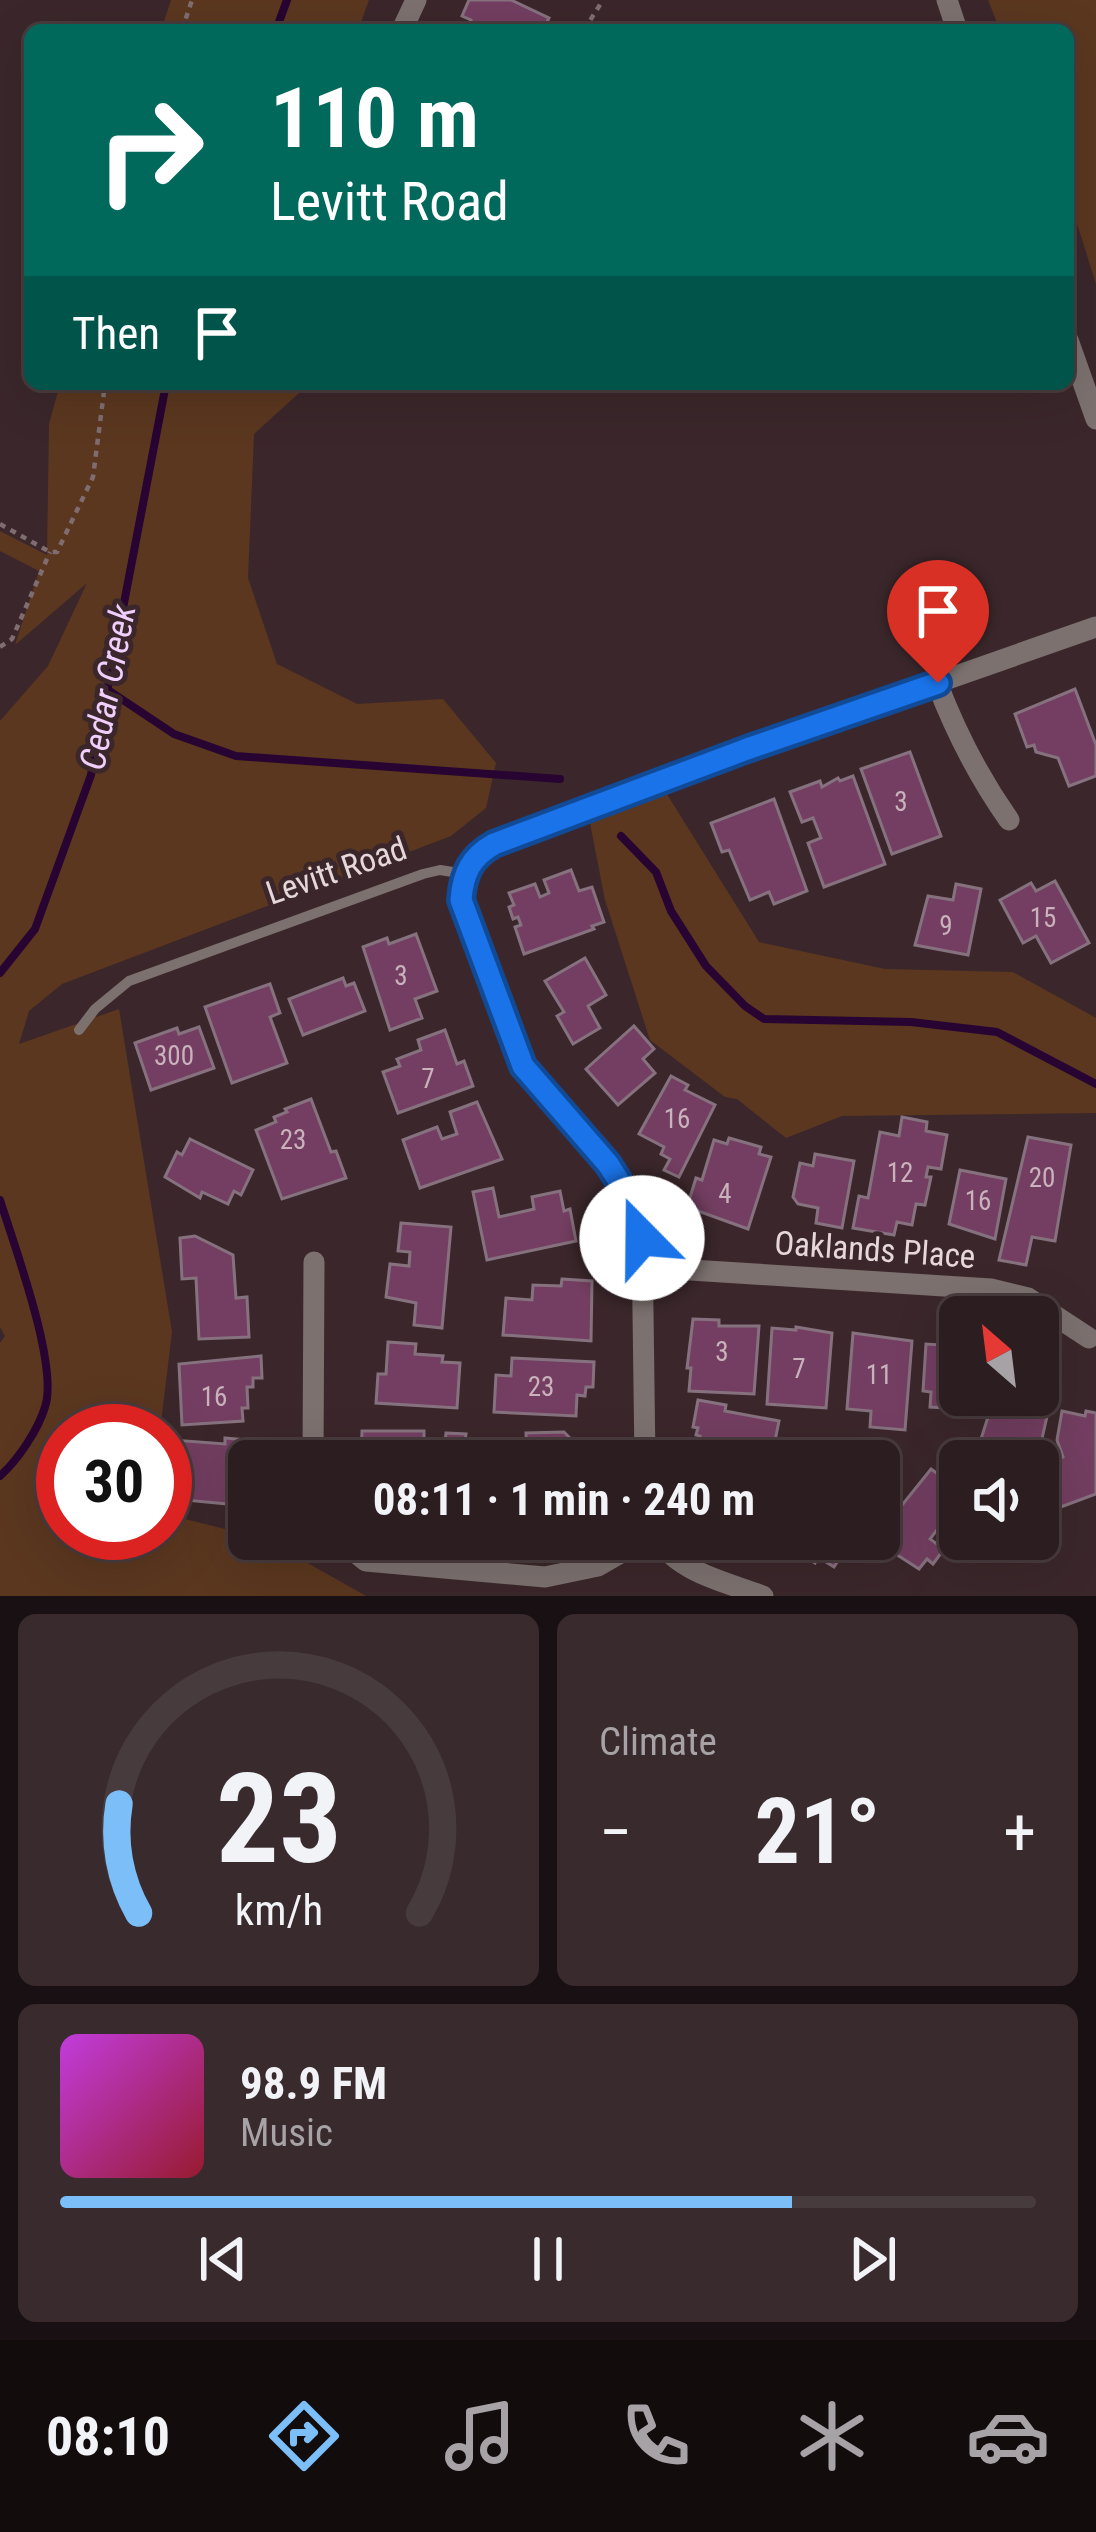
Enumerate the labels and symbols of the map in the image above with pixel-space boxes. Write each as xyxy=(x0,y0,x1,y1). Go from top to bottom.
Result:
pin xyxy=(887,560,989,683)
water label: Cedar Creek xyxy=(71,600,145,773)
house number: 3 xyxy=(894,786,908,818)
street label: Levitt Road xyxy=(261,828,412,913)
house number: 15 xyxy=(1030,902,1056,934)
house number: 9 xyxy=(939,910,953,942)
house number: 3 xyxy=(394,960,408,992)
house number: 300 xyxy=(154,1040,194,1072)
house number: 7 xyxy=(421,1063,435,1095)
house number: 16 xyxy=(664,1103,690,1135)
house number: 23 xyxy=(280,1124,306,1156)
house number: 12 xyxy=(887,1157,913,1189)
house number: 20 xyxy=(1029,1162,1055,1194)
position arrow xyxy=(579,1175,705,1301)
house number: 4 xyxy=(718,1178,732,1210)
house number: 16 xyxy=(965,1185,991,1217)
street label: Oaklands Place xyxy=(773,1223,977,1276)
north arrow xyxy=(939,1296,1059,1416)
house number: 3 xyxy=(715,1336,729,1368)
house number: 7 xyxy=(792,1353,806,1385)
house number: 11 xyxy=(866,1359,892,1391)
house number: 23 xyxy=(528,1371,554,1403)
house number: 16 xyxy=(201,1381,227,1413)
speed limit sign: 30 xyxy=(36,1404,192,1560)

